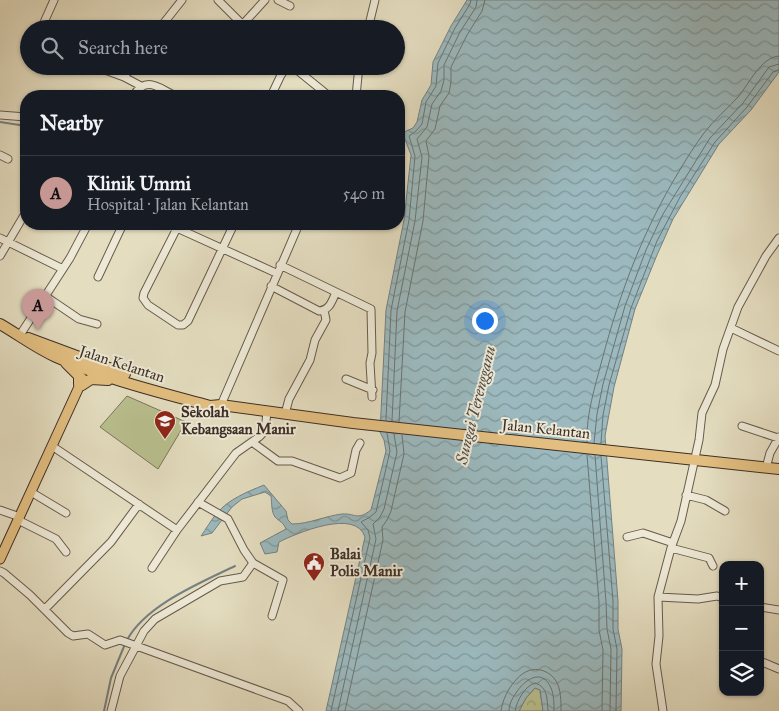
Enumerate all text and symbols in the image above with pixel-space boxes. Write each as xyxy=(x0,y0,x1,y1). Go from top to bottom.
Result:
search box xyxy=(20,20,405,75)
icon: search xyxy=(38,34,66,62)
text: Search here xyxy=(78,36,168,59)
text: Nearby xyxy=(40,110,103,136)
text: Klinik Ummi xyxy=(87,172,191,195)
text: A xyxy=(51,184,61,203)
text: 540 m xyxy=(343,184,385,203)
text: Hospital · Jalan Kelantan xyxy=(87,195,249,214)
pin: A xyxy=(22,289,54,330)
your location xyxy=(472,308,498,334)
street label: Jalan Kelantan xyxy=(75,341,167,387)
water label: Sungai Terengganu xyxy=(451,344,499,467)
place label: Sekolah Kebangsaan Manir xyxy=(181,403,296,439)
school or university icon: Sekolah Kebangsaan Manir xyxy=(153,409,177,440)
street label: Jalan Kelantan xyxy=(499,415,591,444)
place label: Balai Polis Manir xyxy=(330,545,403,580)
public building icon: Balai Polis Manir xyxy=(302,551,326,582)
map controls xyxy=(719,561,764,696)
button: + xyxy=(719,561,764,606)
button: − xyxy=(719,606,764,651)
button: layers xyxy=(719,651,764,696)

